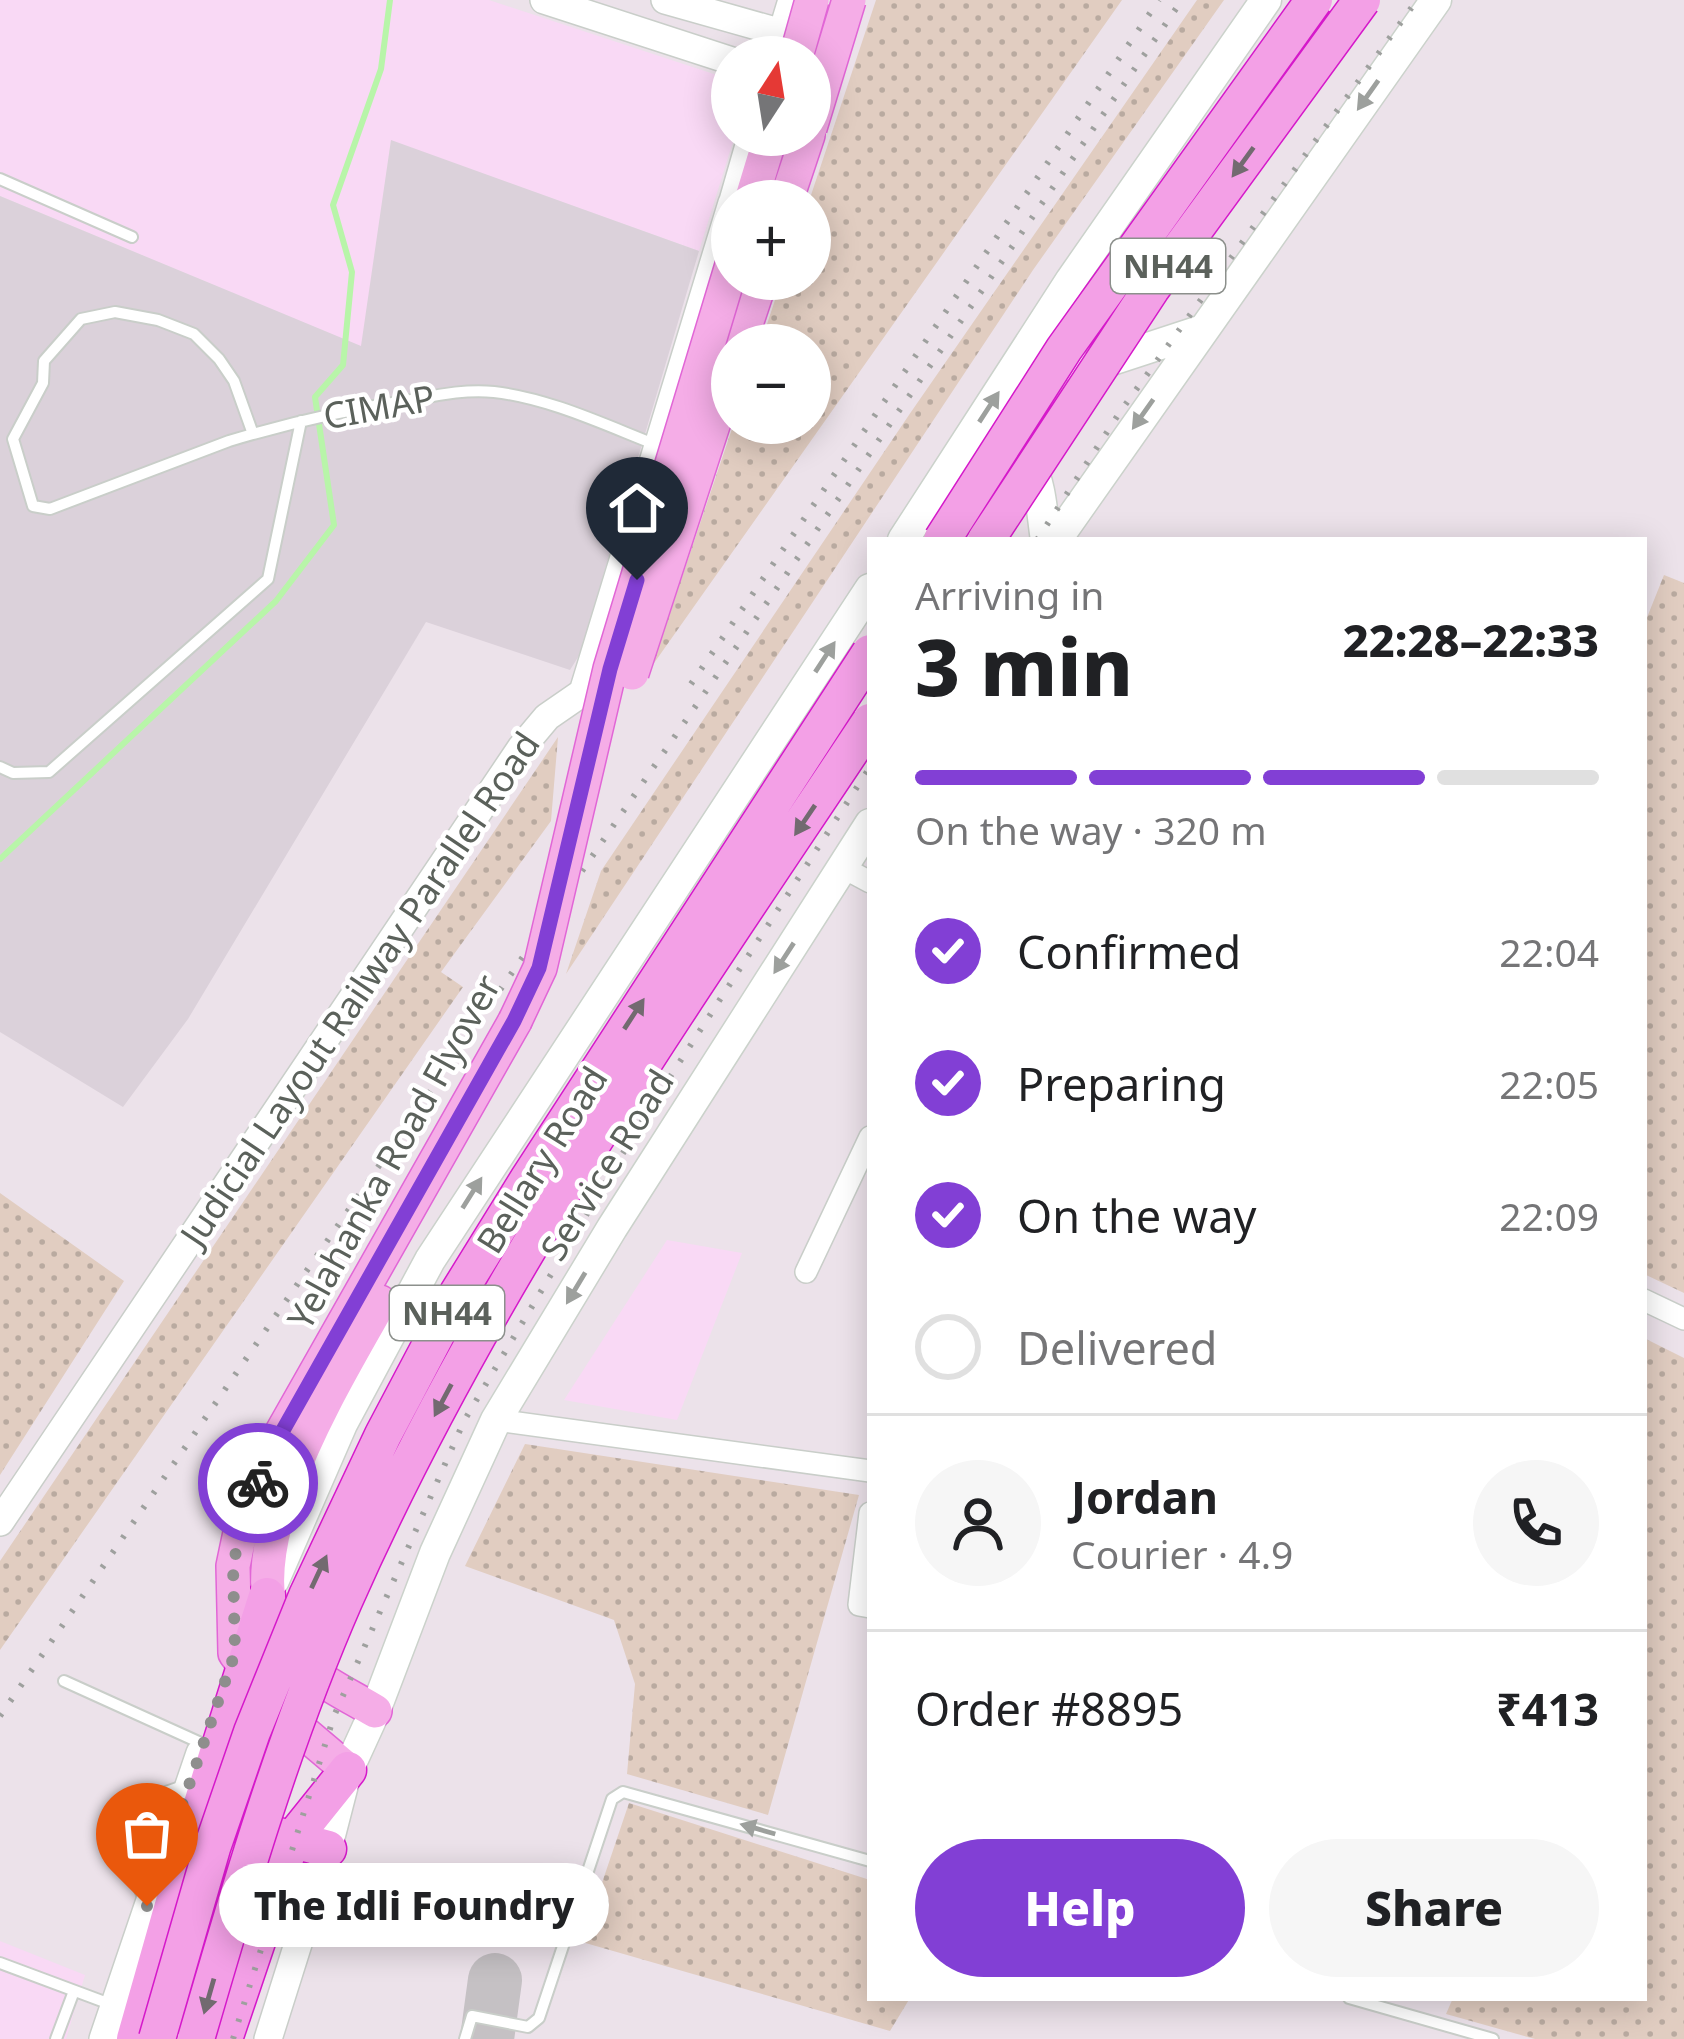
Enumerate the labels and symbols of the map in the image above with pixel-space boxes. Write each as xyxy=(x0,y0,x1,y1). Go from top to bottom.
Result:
north arrow xyxy=(711,36,831,156)
one-way arrow xyxy=(1357,79,1380,111)
one-way arrow xyxy=(1232,147,1256,178)
road number: NH44 xyxy=(1111,239,1225,293)
street label: CIMAP xyxy=(319,373,439,440)
one-way arrow xyxy=(978,390,1000,423)
one-way arrow xyxy=(1132,398,1155,430)
pin xyxy=(586,457,688,580)
one-way arrow xyxy=(814,641,836,674)
street label: Judicial Layout Railway Parallel Road xyxy=(167,722,551,1258)
one-way arrow xyxy=(794,803,817,836)
one-way arrow xyxy=(774,941,795,975)
street label: Yelahanka Road Flyover xyxy=(276,965,512,1338)
one-way arrow xyxy=(623,998,645,1030)
street label: Bellary Road xyxy=(465,1057,618,1262)
street label: Service Road xyxy=(529,1060,685,1269)
one-way arrow xyxy=(461,1176,482,1210)
one-way arrow xyxy=(566,1271,588,1304)
road number: NH44 xyxy=(390,1286,504,1340)
one-way arrow xyxy=(433,1382,454,1417)
courier xyxy=(198,1423,318,1543)
one-way arrow xyxy=(309,1554,329,1589)
pin xyxy=(96,1783,198,1906)
one-way arrow xyxy=(739,1819,775,1837)
callout: The Idli Foundry xyxy=(219,1864,609,1948)
one-way arrow xyxy=(198,1977,217,2014)

